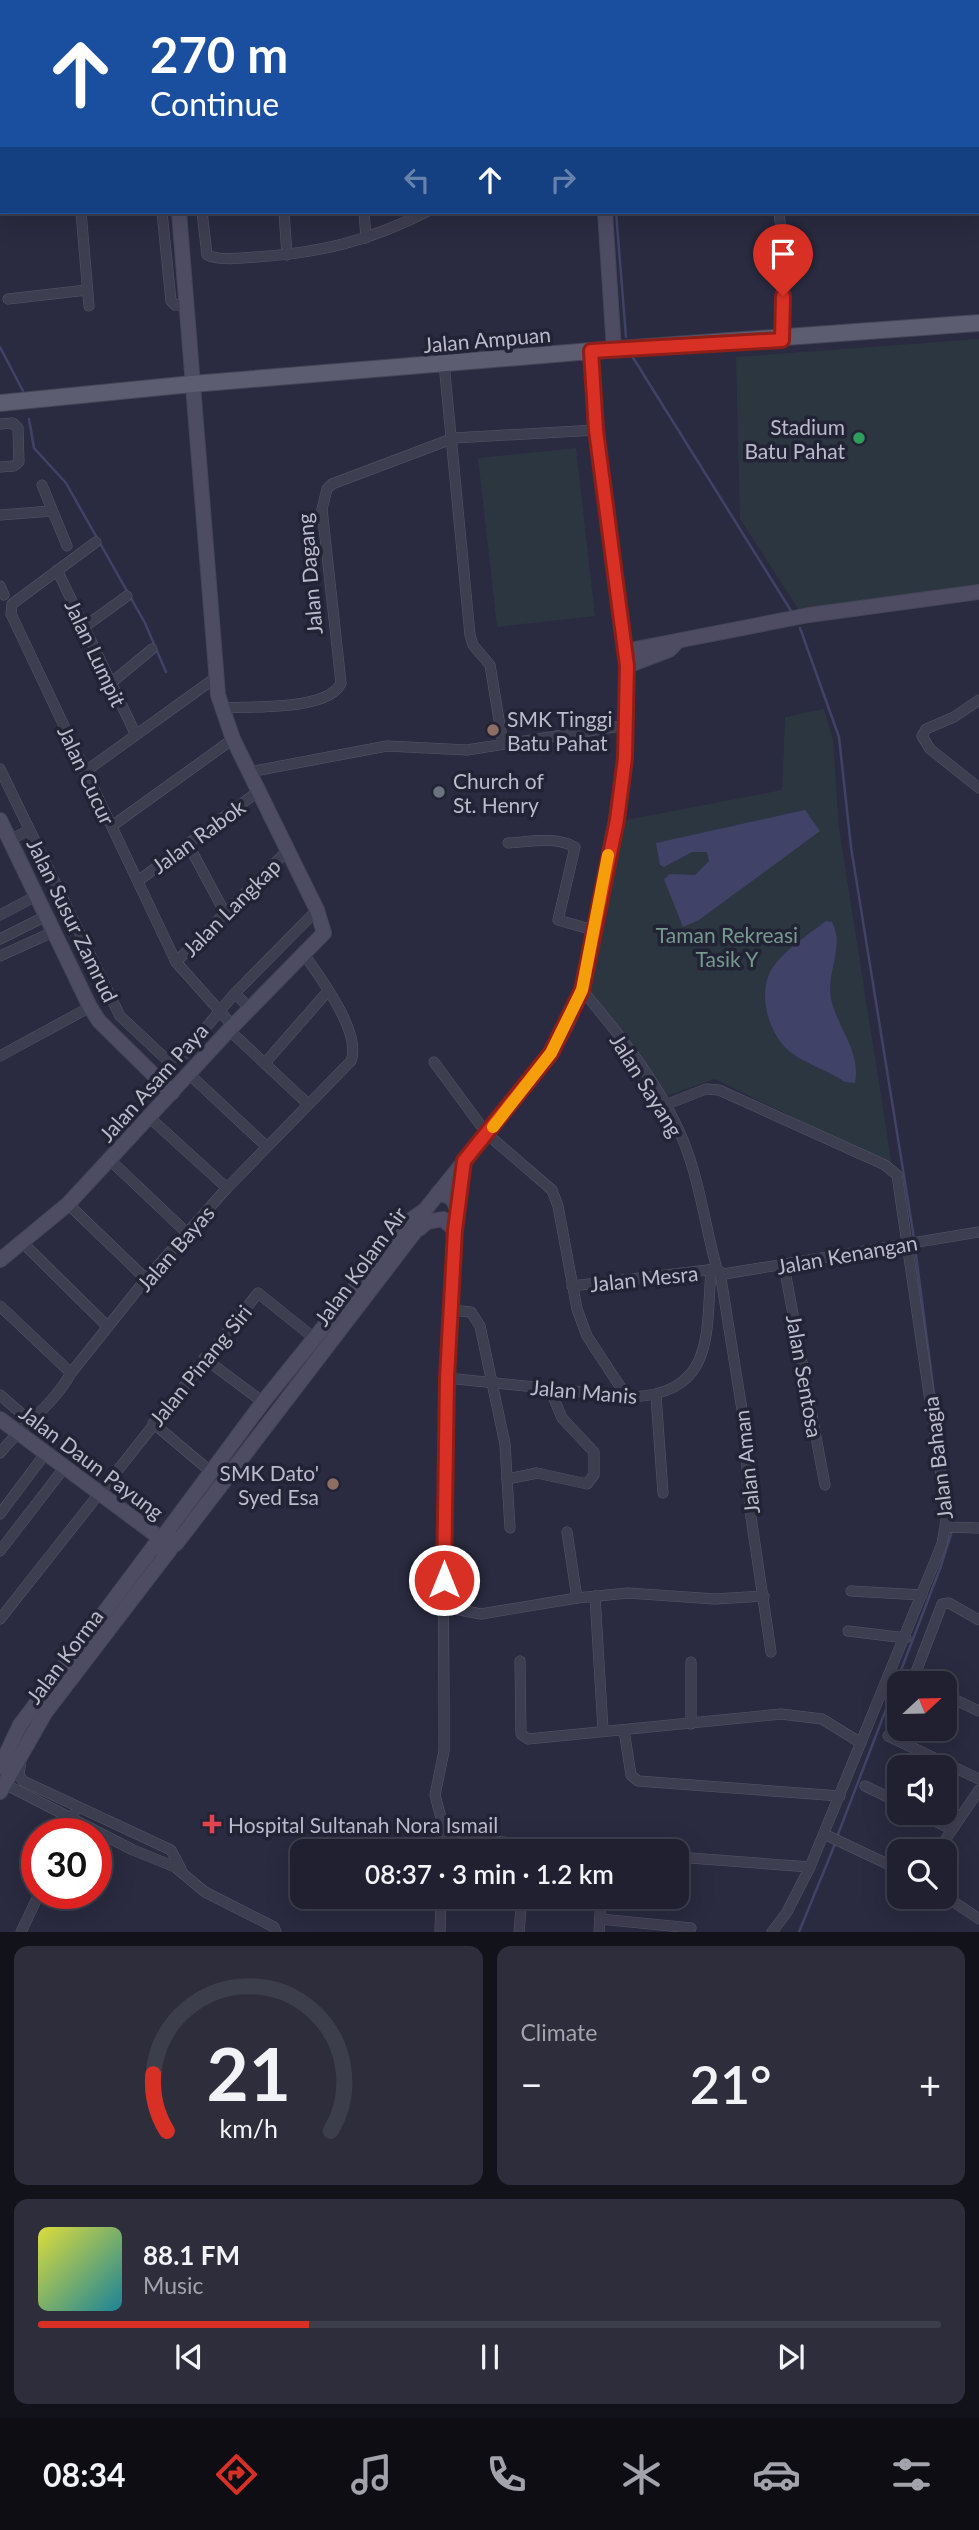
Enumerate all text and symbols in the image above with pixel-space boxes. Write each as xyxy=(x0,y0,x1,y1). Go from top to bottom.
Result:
text: 270 m xyxy=(150,25,288,83)
icon: ahead xyxy=(35,28,126,119)
text: Continue xyxy=(150,84,279,123)
icon: left xyxy=(398,161,436,199)
icon: ahead xyxy=(471,161,509,199)
icon: right xyxy=(544,161,582,199)
pin xyxy=(753,224,813,296)
icon: arrive xyxy=(764,235,802,273)
street label: Jalan Ampuan xyxy=(422,321,552,357)
place label: Stadium Batu Pahat xyxy=(744,414,845,463)
marker: Stadium Batu Pahat xyxy=(851,430,867,446)
street label: Jalan Dagang xyxy=(291,512,327,636)
street label: Jalan Lumpit xyxy=(60,596,132,711)
place label: SMK Tinggi Batu Pahat xyxy=(507,706,612,755)
street label: Jalan Cucur xyxy=(53,722,121,829)
marker: SMK Tinggi Batu Pahat xyxy=(485,722,501,738)
place label: Church of St. Henry xyxy=(453,768,544,817)
marker: Church of St. Henry xyxy=(431,784,447,800)
street label: Jalan Rabok xyxy=(146,794,250,878)
street label: Jalan Susur Zamrud xyxy=(23,834,123,1006)
street label: Jalan Langkap xyxy=(177,853,285,961)
park label: Taman Rekreasi Tasik Y xyxy=(656,922,798,971)
street label: Jalan Asam Paya xyxy=(93,1018,213,1146)
street label: Jalan Sayang xyxy=(606,1029,689,1141)
street label: Jalan Bayas xyxy=(131,1200,219,1296)
street label: Jalan Kolam Air xyxy=(309,1201,412,1330)
street label: Jalan Kenangan xyxy=(775,1229,919,1279)
street label: Jalan Mesra xyxy=(589,1260,699,1296)
street label: Jalan Pinang Siri xyxy=(144,1300,256,1430)
street label: Jalan Sentosa xyxy=(782,1313,828,1439)
street label: Jalan Manis xyxy=(530,1374,638,1408)
street label: Jalan Bahagia xyxy=(917,1395,957,1521)
street label: Jalan Daun Payung xyxy=(15,1400,169,1524)
street label: Jalan Aman xyxy=(728,1409,764,1515)
place label: SMK Dato' Syed Esa xyxy=(220,1460,319,1509)
marker: SMK Dato' Syed Esa xyxy=(325,1476,341,1492)
position arrow xyxy=(407,1543,481,1617)
street label: Jalan Korma xyxy=(20,1604,108,1708)
north arrow xyxy=(887,1671,957,1741)
map controls xyxy=(887,1671,957,1909)
button: sound xyxy=(887,1755,957,1825)
place label: Hospital Sultanah Nora Ismail xyxy=(228,1812,498,1837)
marker: Hospital Sultanah Nora Ismail xyxy=(202,1814,222,1834)
speed limit sign: 30 xyxy=(21,1818,112,1909)
button: search xyxy=(887,1839,957,1909)
text: 08:37 · 3 min · 1.2 km xyxy=(365,1858,614,1890)
text: Climate xyxy=(521,2018,597,2046)
text: 21 xyxy=(206,2030,290,2118)
text: 21° xyxy=(690,2053,772,2115)
text: − xyxy=(521,2061,543,2107)
text: + xyxy=(919,2061,941,2107)
text: km/h xyxy=(219,2113,278,2143)
text: 88.1 FM xyxy=(143,2239,240,2271)
text: Music xyxy=(143,2271,203,2299)
icon: previous xyxy=(170,2338,208,2376)
icon: pause xyxy=(471,2338,509,2376)
icon: next xyxy=(772,2338,810,2376)
icon: directions xyxy=(212,2450,261,2499)
icon: music xyxy=(347,2450,396,2499)
icon: phone xyxy=(482,2450,531,2499)
icon: climate xyxy=(617,2450,666,2499)
icon: car xyxy=(752,2450,801,2499)
icon: filters xyxy=(887,2450,936,2499)
text: 08:34 xyxy=(43,2455,126,2494)

